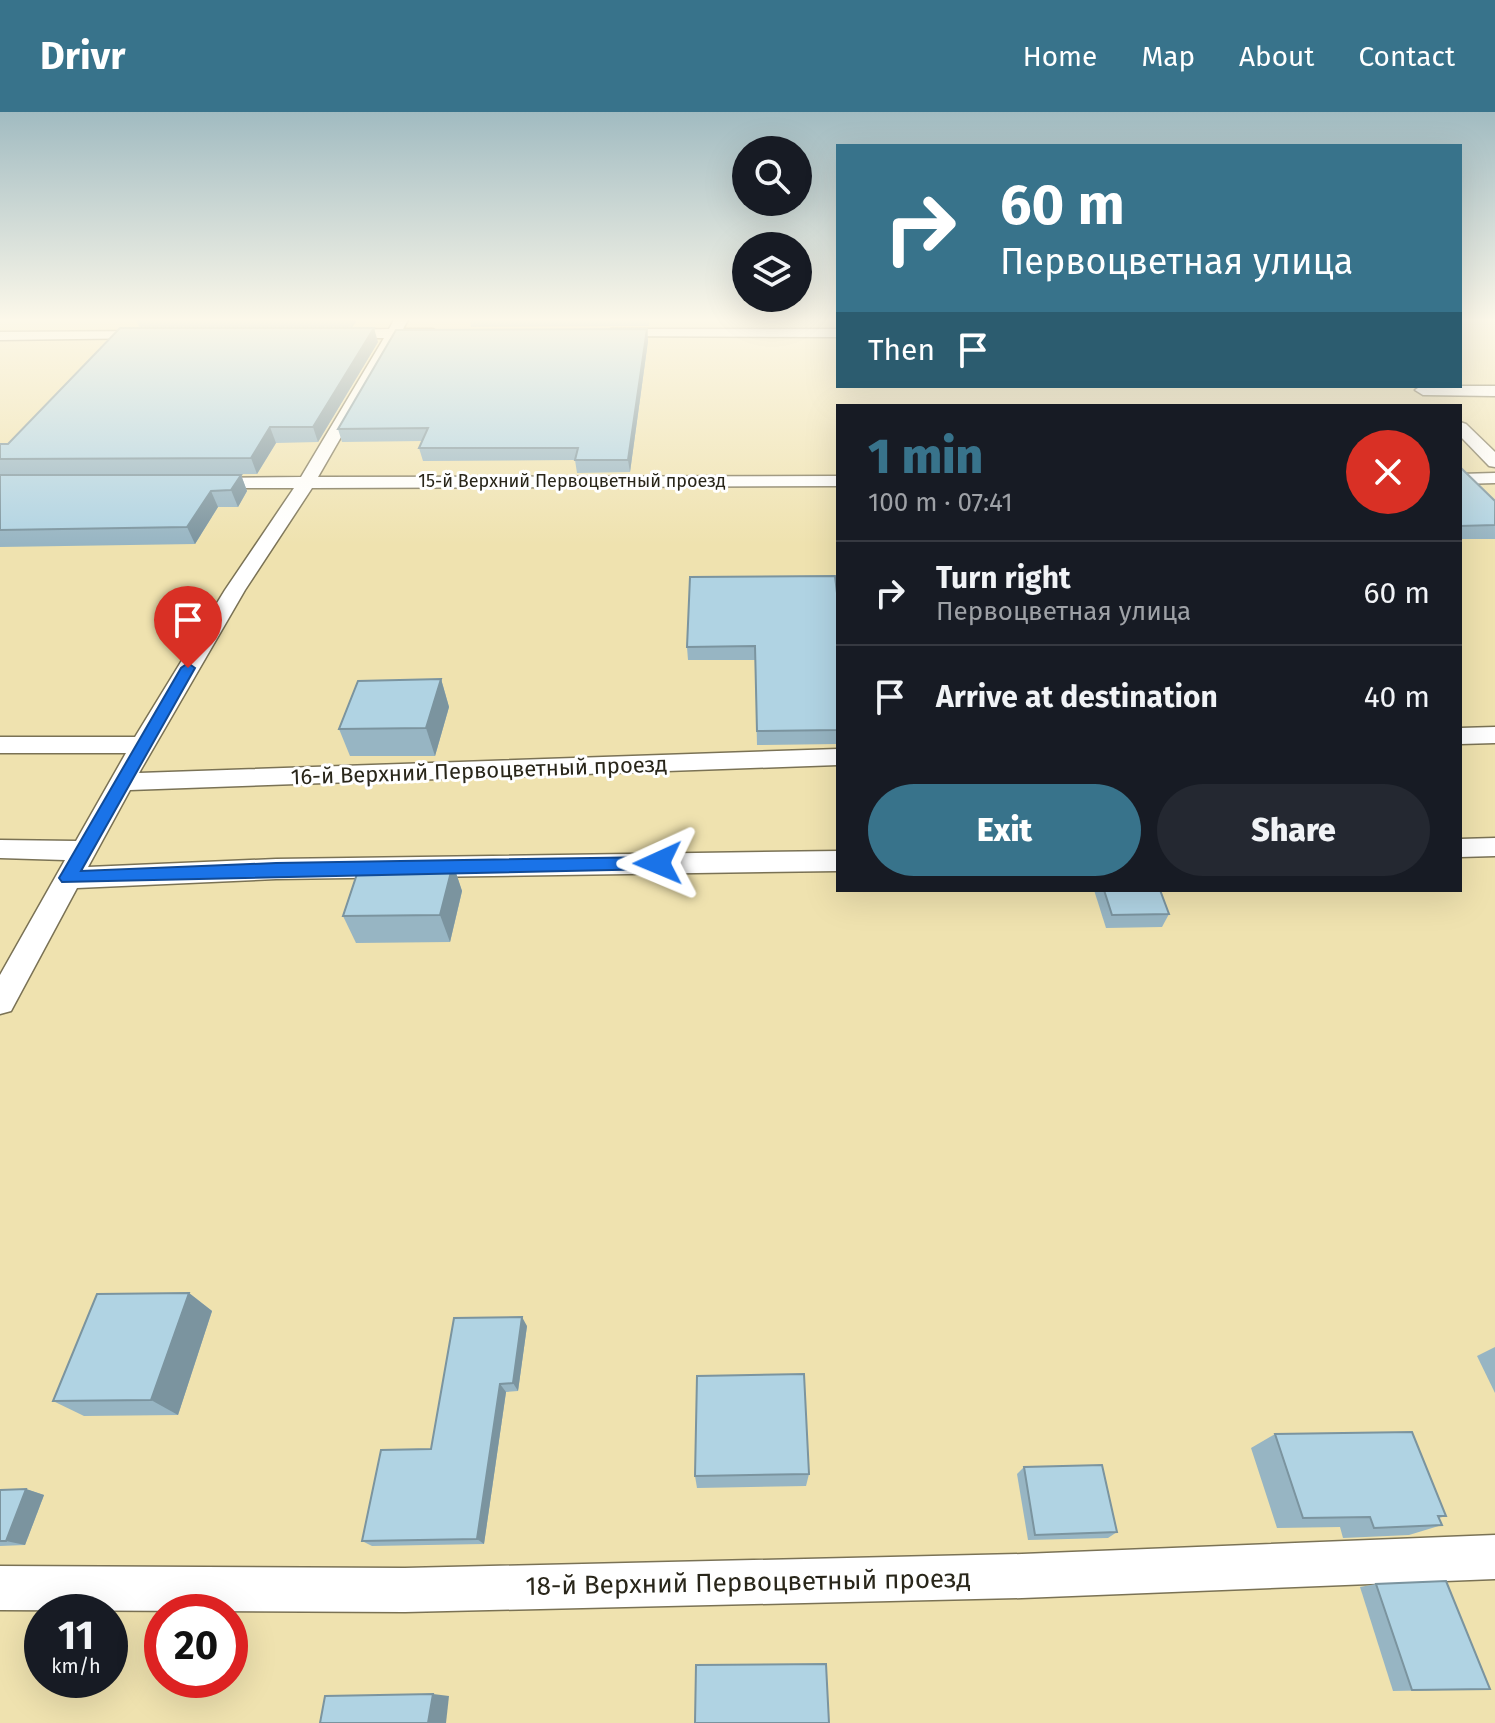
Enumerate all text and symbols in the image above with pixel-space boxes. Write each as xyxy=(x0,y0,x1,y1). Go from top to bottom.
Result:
text: Drivr xyxy=(40,33,125,79)
text: Home xyxy=(1023,40,1097,73)
text: Map xyxy=(1141,40,1195,73)
text: About xyxy=(1239,40,1314,73)
text: Contact xyxy=(1358,40,1455,73)
map controls xyxy=(732,136,812,312)
button: search xyxy=(732,136,812,216)
text: 60 m xyxy=(1000,172,1125,239)
icon: right xyxy=(868,176,972,280)
button: layers xyxy=(732,232,812,312)
text: Первоцветная улица xyxy=(1000,240,1353,284)
icon: arrive xyxy=(951,328,995,372)
text: Then xyxy=(868,332,935,368)
text: 1 min xyxy=(868,428,983,486)
button: close xyxy=(1346,430,1430,514)
street label: 15-й Верхний Первоцветный проезд xyxy=(418,470,726,492)
text: 100 m · 07:41 xyxy=(868,487,1013,518)
text: Turn right xyxy=(936,560,1071,596)
icon: right xyxy=(868,571,912,615)
text: 60 m xyxy=(1364,575,1430,611)
pin xyxy=(154,586,222,668)
text: Первоцветная улица xyxy=(936,596,1191,627)
icon: arrive xyxy=(166,598,210,642)
icon: arrive xyxy=(868,675,912,719)
text: Arrive at destination xyxy=(936,679,1218,715)
text: 40 m xyxy=(1364,679,1430,715)
street label: 16-й Верхний Первоцветный проезд xyxy=(290,750,668,791)
button: Exit xyxy=(868,784,1141,876)
button: Share xyxy=(1157,784,1430,876)
position arrow xyxy=(616,821,700,905)
street label: 18-й Верхний Первоцветный проезд xyxy=(525,1563,971,1602)
speed limit sign: 20 xyxy=(144,1594,248,1698)
text: 11 xyxy=(58,1612,94,1660)
text: km/h xyxy=(51,1654,101,1678)

